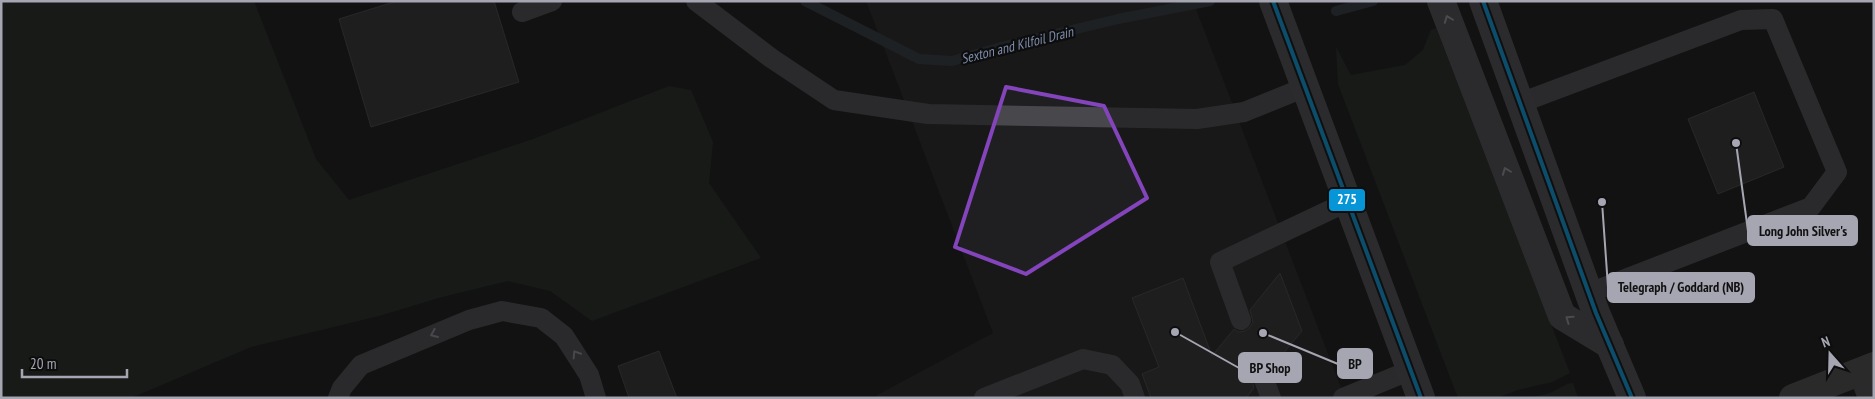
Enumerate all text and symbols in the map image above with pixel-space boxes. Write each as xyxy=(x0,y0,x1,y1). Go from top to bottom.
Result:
one-way arrow xyxy=(1444,15,1454,24)
water label: Sexton and Kilfoil Drain xyxy=(959,22,1076,68)
one-way arrow xyxy=(1502,167,1513,176)
line badge: 275 xyxy=(1328,188,1366,212)
text: 275 xyxy=(1337,190,1357,208)
callout: Long John Silver's xyxy=(1748,216,1857,245)
text: Long John Silver's xyxy=(1759,222,1847,240)
callout: Telegraph / Goddard (NB) xyxy=(1608,273,1754,302)
text: Telegraph / Goddard (NB) xyxy=(1618,278,1744,296)
one-way arrow xyxy=(1565,316,1575,325)
one-way arrow xyxy=(430,328,439,339)
north arrow xyxy=(1805,329,1855,379)
text: N xyxy=(1819,332,1832,352)
scale bar xyxy=(22,346,128,378)
callout: BP xyxy=(1338,349,1372,378)
one-way arrow xyxy=(572,350,582,359)
callout: BP Shop xyxy=(1239,353,1301,382)
text: 20 m xyxy=(30,354,56,373)
text: BP xyxy=(1348,355,1362,373)
text: BP Shop xyxy=(1250,359,1290,377)

